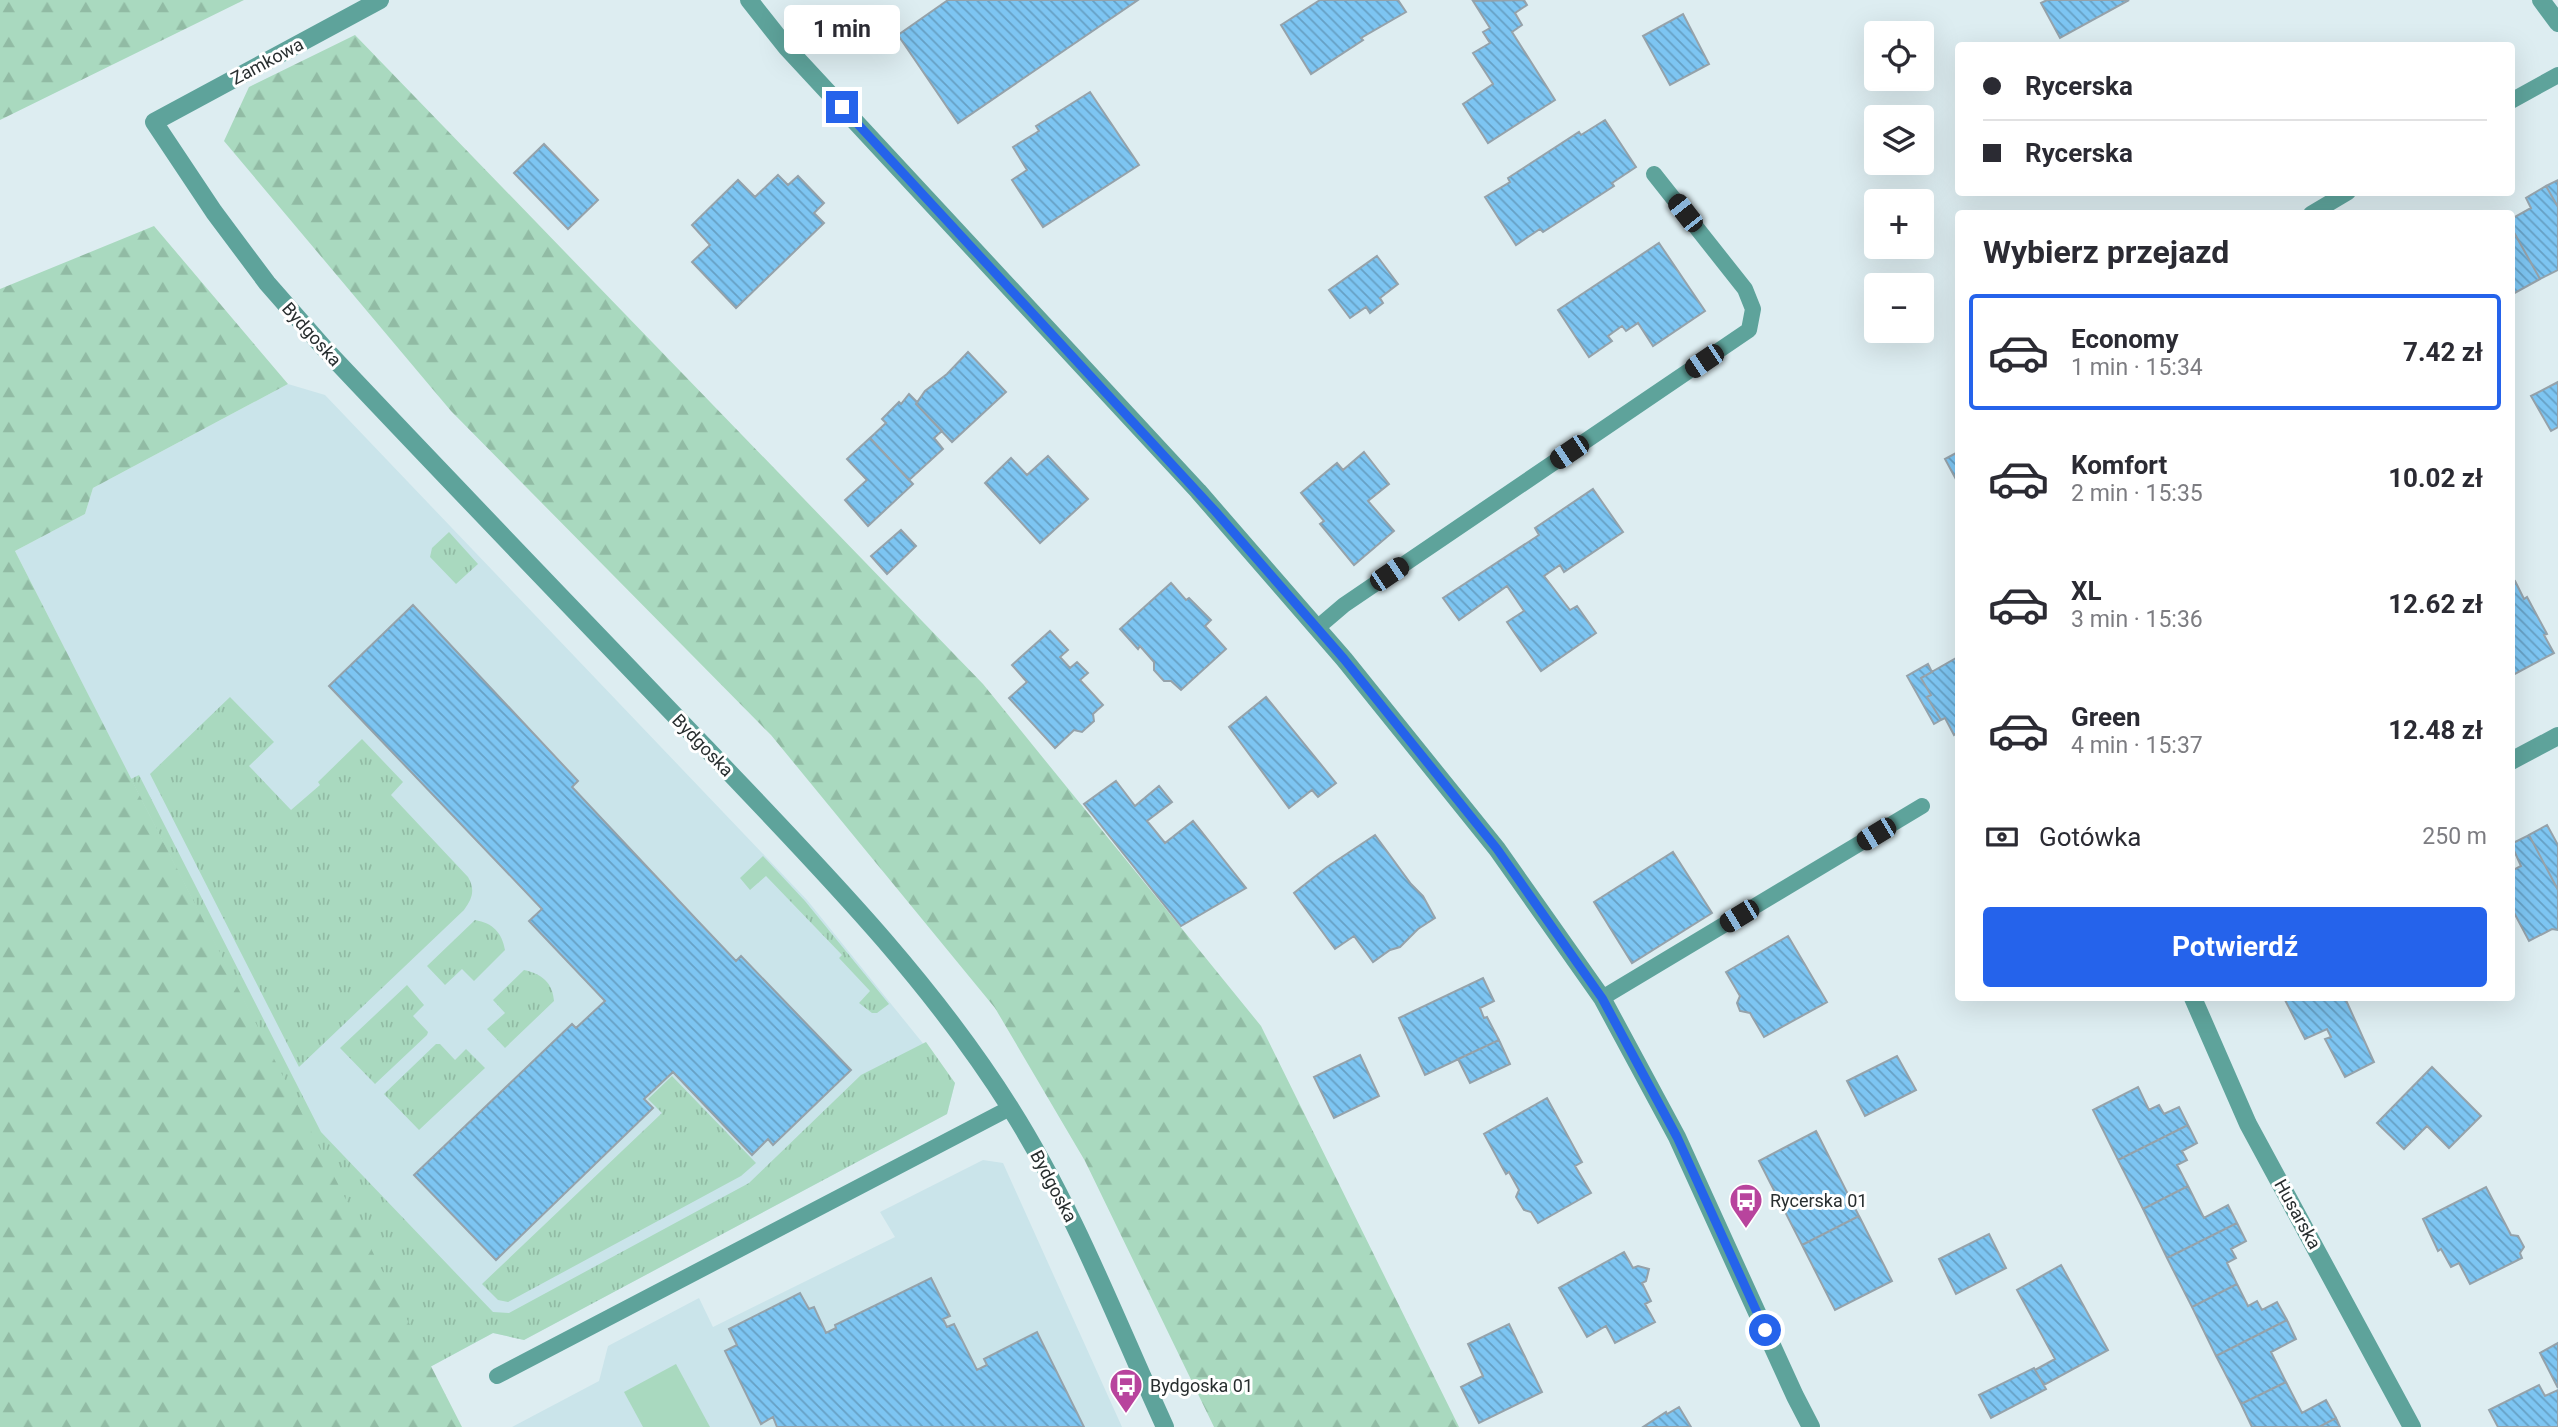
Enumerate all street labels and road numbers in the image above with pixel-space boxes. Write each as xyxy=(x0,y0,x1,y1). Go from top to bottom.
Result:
street label: Zamkowa xyxy=(227,33,307,89)
street label: Bydgoska xyxy=(278,298,346,370)
street label: Bydgoska xyxy=(668,710,738,780)
street label: Bydgoska xyxy=(1026,1146,1082,1226)
street label: Husarska xyxy=(2270,1176,2326,1252)

